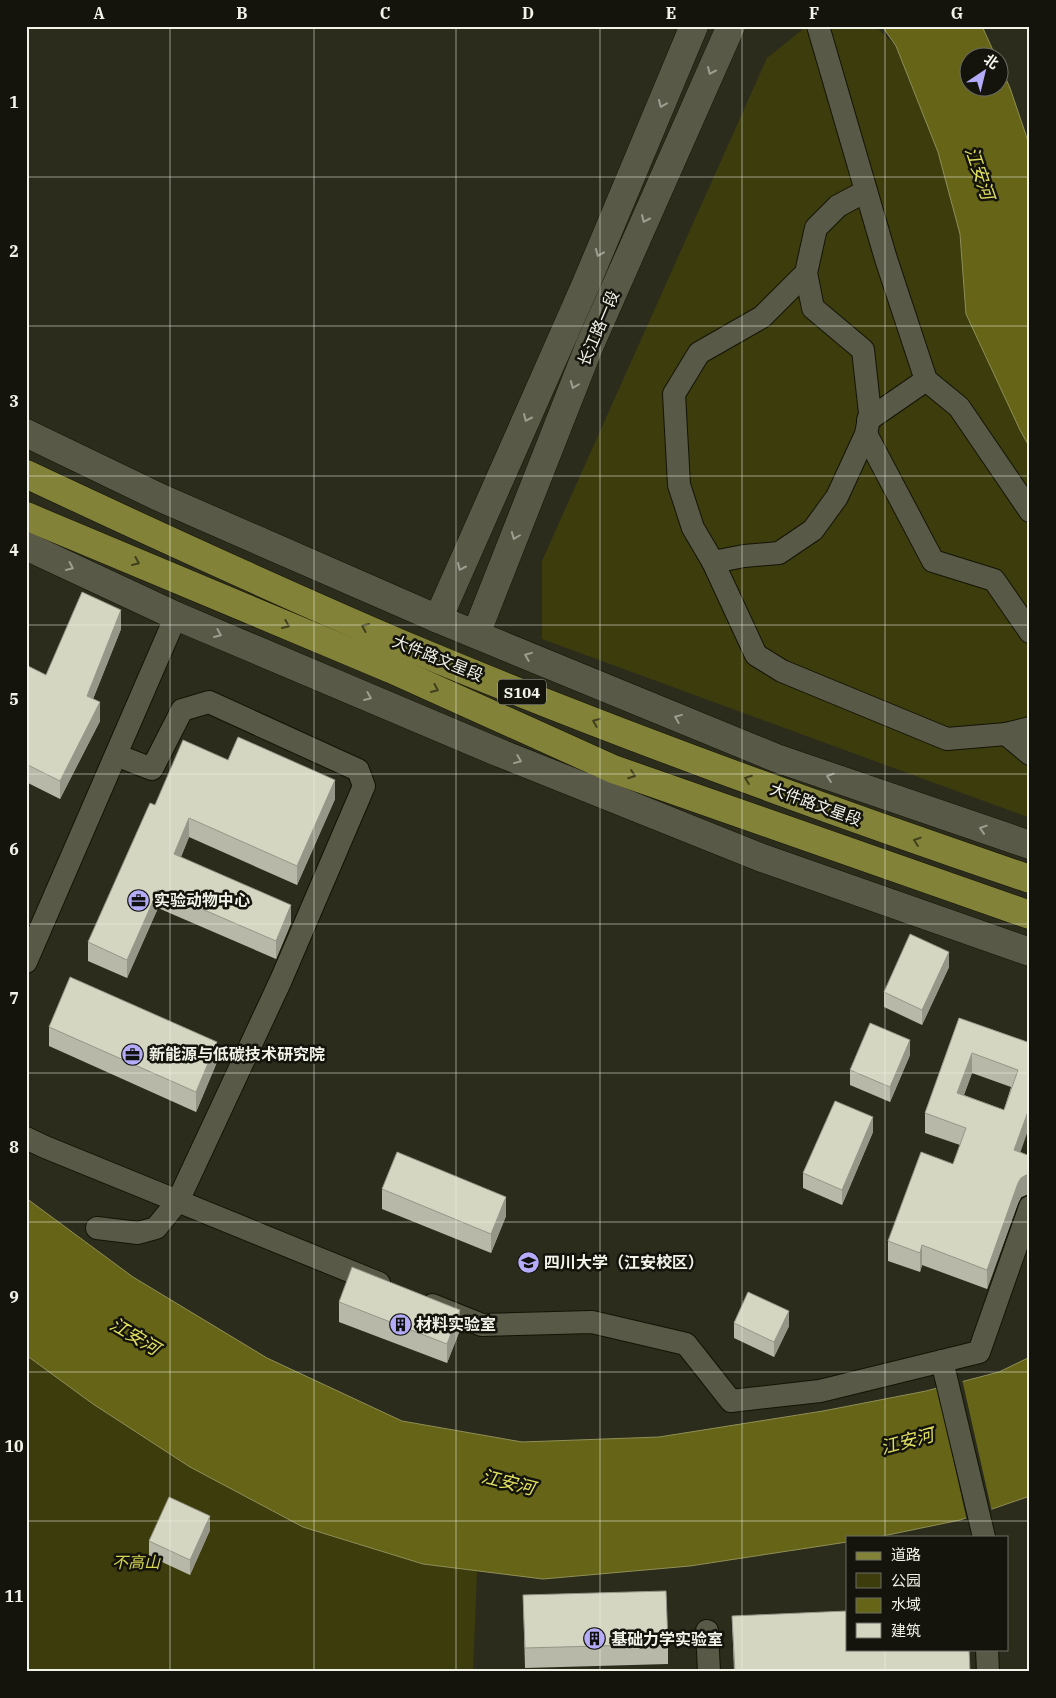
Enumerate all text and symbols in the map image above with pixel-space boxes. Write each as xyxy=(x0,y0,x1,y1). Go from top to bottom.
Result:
text: A xyxy=(93,3,105,23)
text: B xyxy=(236,3,248,23)
text: C xyxy=(380,3,390,23)
text: D xyxy=(522,3,534,23)
text: E xyxy=(666,3,676,23)
text: F xyxy=(809,3,819,23)
text: G xyxy=(951,3,963,23)
north arrow xyxy=(958,48,1008,98)
text: 北 xyxy=(981,50,1002,73)
one-way arrow xyxy=(707,66,718,75)
text: 1 xyxy=(9,92,19,112)
one-way arrow xyxy=(657,99,667,107)
water label: 江安河 xyxy=(960,144,1001,205)
one-way arrow xyxy=(641,214,652,223)
text: 2 xyxy=(9,241,19,261)
one-way arrow xyxy=(595,249,605,257)
street label: 长江路一段 xyxy=(573,287,623,369)
one-way arrow xyxy=(570,380,580,389)
text: 3 xyxy=(9,391,19,411)
one-way arrow xyxy=(522,413,533,422)
one-way arrow xyxy=(510,531,521,540)
text: 4 xyxy=(9,540,19,560)
one-way arrow xyxy=(131,556,140,567)
one-way arrow xyxy=(65,560,74,571)
one-way arrow xyxy=(457,562,468,571)
one-way arrow xyxy=(281,618,290,629)
one-way arrow xyxy=(361,623,370,634)
one-way arrow xyxy=(213,628,222,638)
street label: 大件路文星段 xyxy=(390,631,486,685)
one-way arrow xyxy=(524,652,533,662)
road number: S104 xyxy=(498,680,546,704)
one-way arrow xyxy=(430,682,439,693)
text: 5 xyxy=(9,689,19,709)
one-way arrow xyxy=(363,691,372,702)
one-way arrow xyxy=(674,714,683,724)
one-way arrow xyxy=(592,718,601,729)
one-way arrow xyxy=(513,754,522,764)
one-way arrow xyxy=(627,769,636,779)
one-way arrow xyxy=(826,772,835,782)
one-way arrow xyxy=(744,775,753,785)
street label: 大件路文星段 xyxy=(767,778,865,830)
one-way arrow xyxy=(980,825,988,835)
one-way arrow xyxy=(914,837,922,847)
text: 6 xyxy=(9,839,19,859)
office icon: 实验动物中心 xyxy=(126,888,150,912)
place label: 实验动物中心 xyxy=(154,890,250,910)
text: 7 xyxy=(9,988,19,1008)
office icon: 新能源与低碳技术研究院 xyxy=(121,1042,145,1066)
place label: 新能源与低碳技术研究院 xyxy=(149,1044,325,1064)
text: 8 xyxy=(9,1137,19,1157)
school or university icon: 四川大学（江安校区） xyxy=(516,1250,540,1274)
place label: 四川大学（江安校区） xyxy=(544,1252,704,1272)
text: 9 xyxy=(9,1287,19,1307)
water label: 江安河 xyxy=(106,1312,167,1361)
building icon: 材料实验室 xyxy=(388,1312,412,1336)
place label: 材料实验室 xyxy=(416,1314,496,1334)
water label: 江安河 xyxy=(878,1422,939,1459)
text: 10 xyxy=(4,1436,24,1456)
water label: 江安河 xyxy=(479,1464,540,1500)
legend xyxy=(846,1536,1008,1650)
text: 道路 xyxy=(891,1545,921,1564)
park label: 不高山 xyxy=(112,1552,161,1572)
text: 公园 xyxy=(891,1571,921,1590)
text: 11 xyxy=(4,1586,24,1606)
text: 水域 xyxy=(891,1595,921,1614)
text: 建筑 xyxy=(891,1621,921,1640)
building icon: 基础力学实验室 xyxy=(583,1627,607,1651)
place label: 基础力学实验室 xyxy=(611,1629,723,1649)

